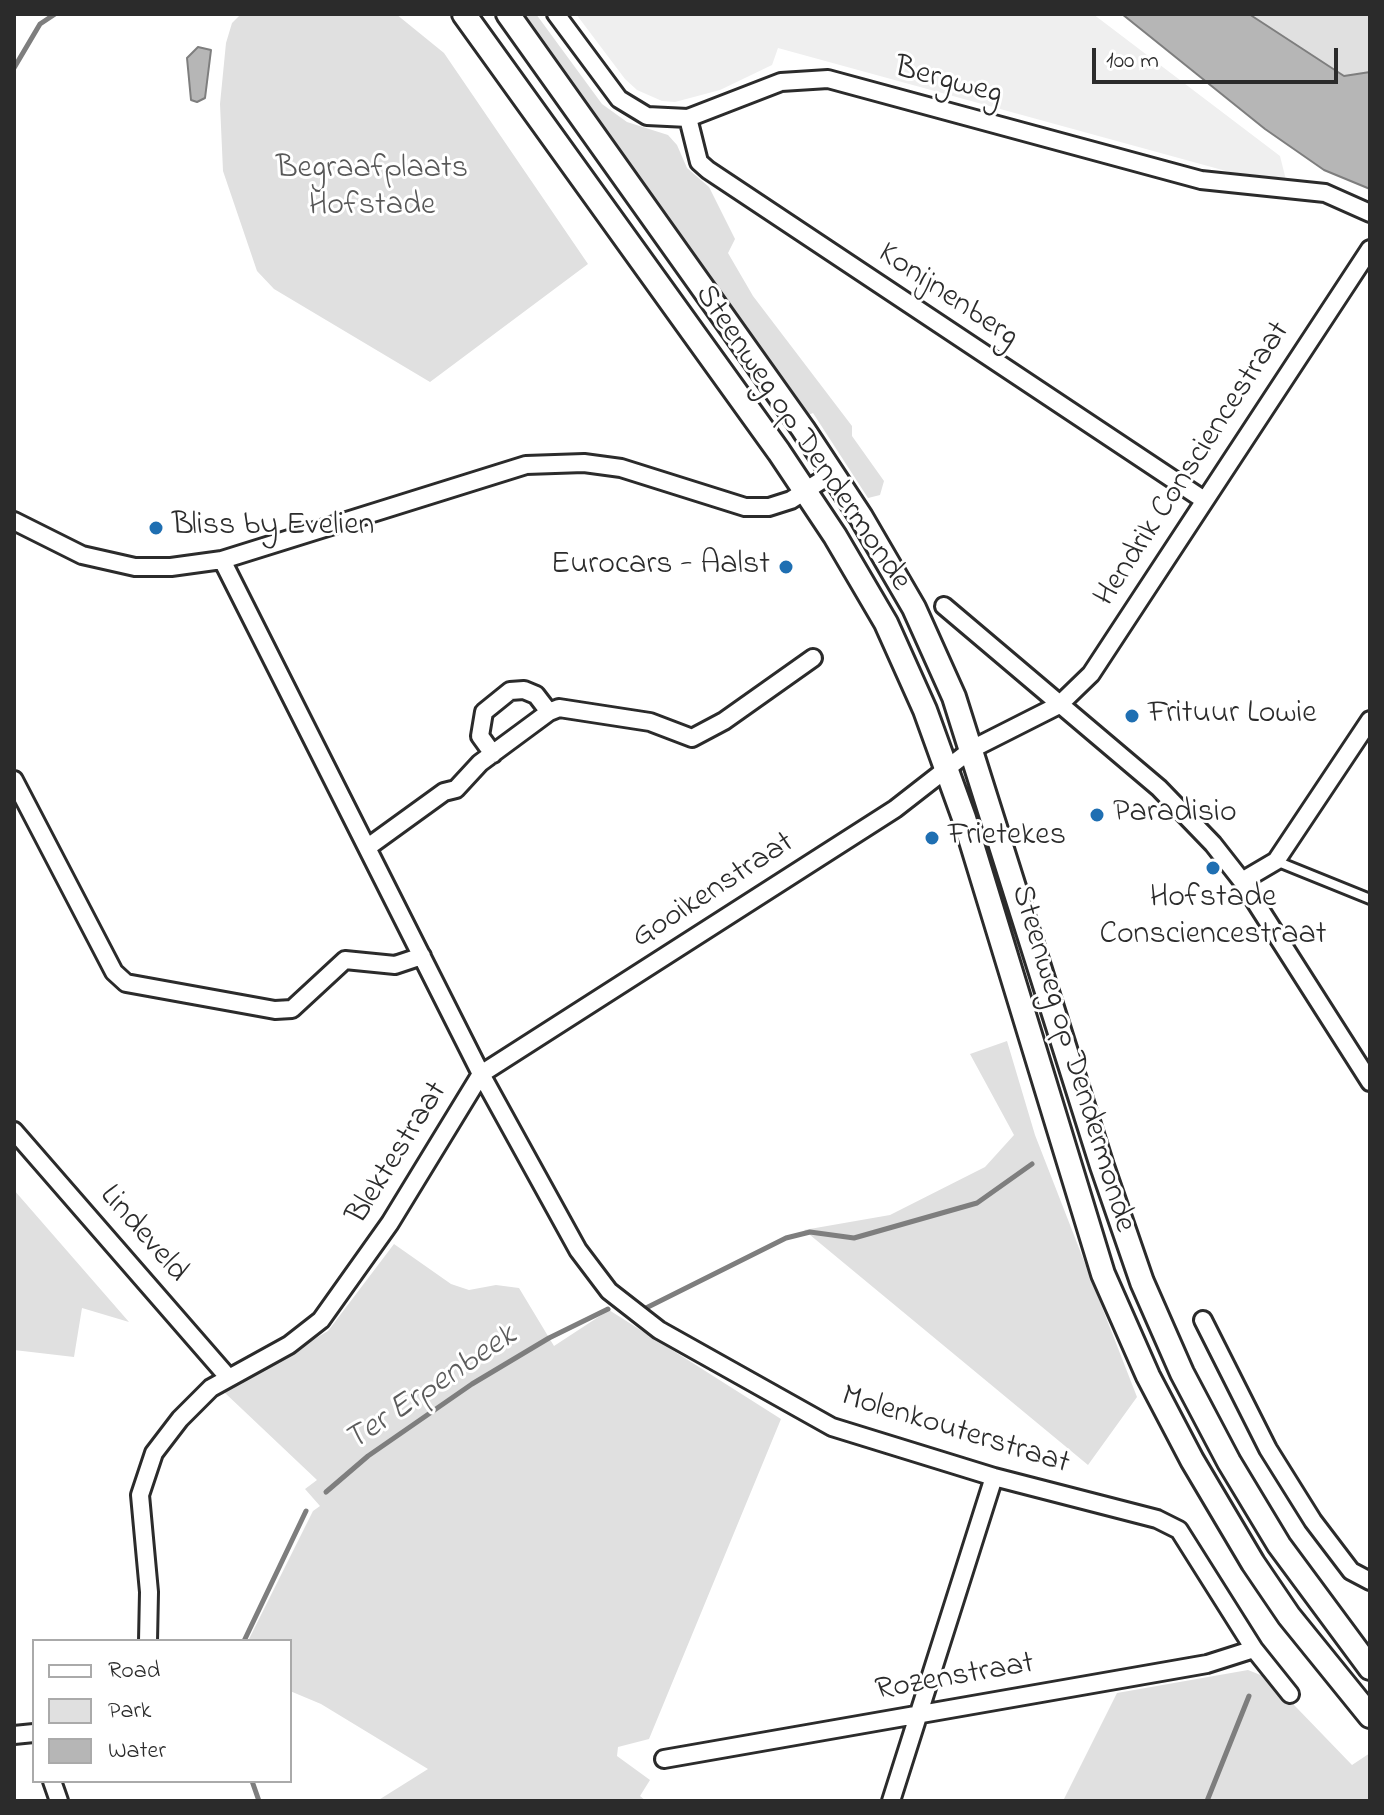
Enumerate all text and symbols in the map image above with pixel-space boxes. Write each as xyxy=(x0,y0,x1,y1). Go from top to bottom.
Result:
scale bar xyxy=(1096,32,1342,82)
text: 100 m xyxy=(1106,44,1159,79)
street label: Bergweg xyxy=(890,50,1006,116)
park label: Begraafplaats Hofstade xyxy=(276,152,468,227)
street label: Konijnenberg xyxy=(869,236,1025,358)
street label: Steenweg op Dendermonde xyxy=(684,279,918,599)
street label: Hendrik Consciencestraat xyxy=(1088,316,1300,614)
place label: Bliss by Evelien xyxy=(172,509,374,547)
marker: Bliss by Evelien xyxy=(147,519,165,537)
place label: Eurocars - Aalst xyxy=(551,548,770,586)
marker: Eurocars - Aalst xyxy=(777,558,795,576)
place label: Frituur Lowie xyxy=(1148,697,1317,735)
marker: Frituur Lowie xyxy=(1123,707,1141,725)
place label: Paradisio xyxy=(1113,796,1237,834)
marker: Paradisio xyxy=(1088,806,1106,824)
place label: Frietekes xyxy=(948,819,1066,857)
street label: Gooikenstraat xyxy=(626,825,802,959)
marker: Frietekes xyxy=(923,829,941,847)
marker: Hofstade Consciencestraat xyxy=(1204,859,1222,877)
street label: Steenweg op Dendermonde xyxy=(1000,881,1142,1237)
place label: Hofstade Consciencestraat xyxy=(1099,881,1327,956)
street label: Blektestraat xyxy=(340,1076,458,1232)
street label: Lindeveld xyxy=(89,1178,195,1292)
water label: Ter Erpenbeek xyxy=(338,1318,526,1462)
street label: Molenkouterstraat xyxy=(836,1379,1074,1485)
legend xyxy=(32,1639,292,1783)
street label: Rozenstraat xyxy=(873,1646,1037,1712)
text: Road xyxy=(108,1654,160,1689)
text: Park xyxy=(108,1694,151,1729)
text: Water xyxy=(108,1734,166,1769)

